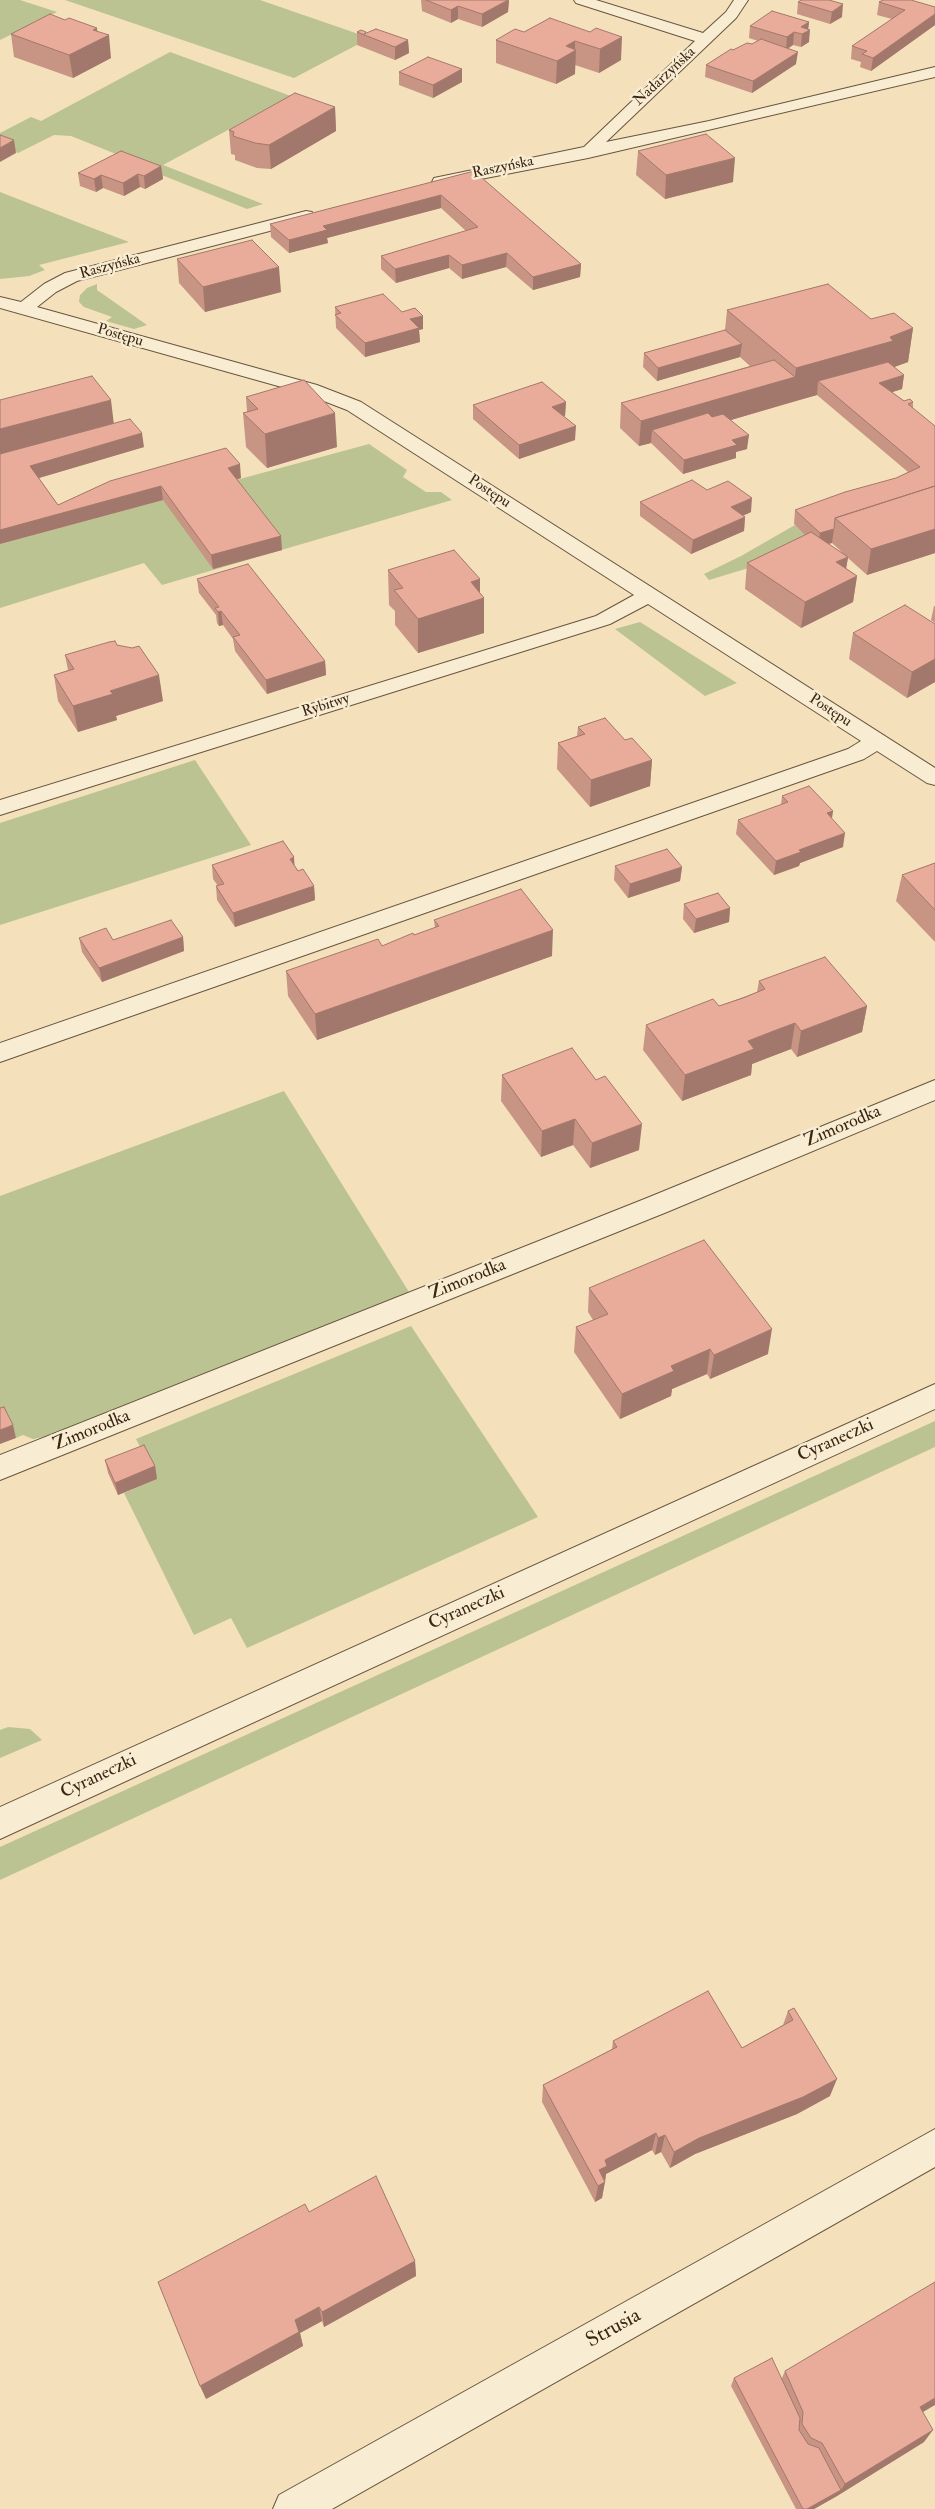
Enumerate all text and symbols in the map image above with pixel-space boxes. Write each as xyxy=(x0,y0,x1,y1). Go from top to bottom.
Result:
street label: Nadarzyńska xyxy=(630,44,700,110)
street label: Raszyńska xyxy=(471,153,535,183)
street label: Raszyńska xyxy=(78,250,142,284)
street label: Postępu xyxy=(95,321,145,351)
street label: Postępu xyxy=(464,472,514,512)
street label: Rybitwy xyxy=(300,690,352,722)
street label: Postępu xyxy=(805,691,855,731)
street label: Zimorodka xyxy=(802,1101,884,1153)
street label: Zimorodka xyxy=(426,1255,510,1305)
street label: Zimorodka xyxy=(50,1406,134,1456)
street label: Cyraneczki xyxy=(794,1415,878,1467)
street label: Cyraneczki xyxy=(425,1583,509,1635)
street label: Cyraneczki xyxy=(58,1750,140,1804)
street label: Strusia xyxy=(582,2304,646,2354)

